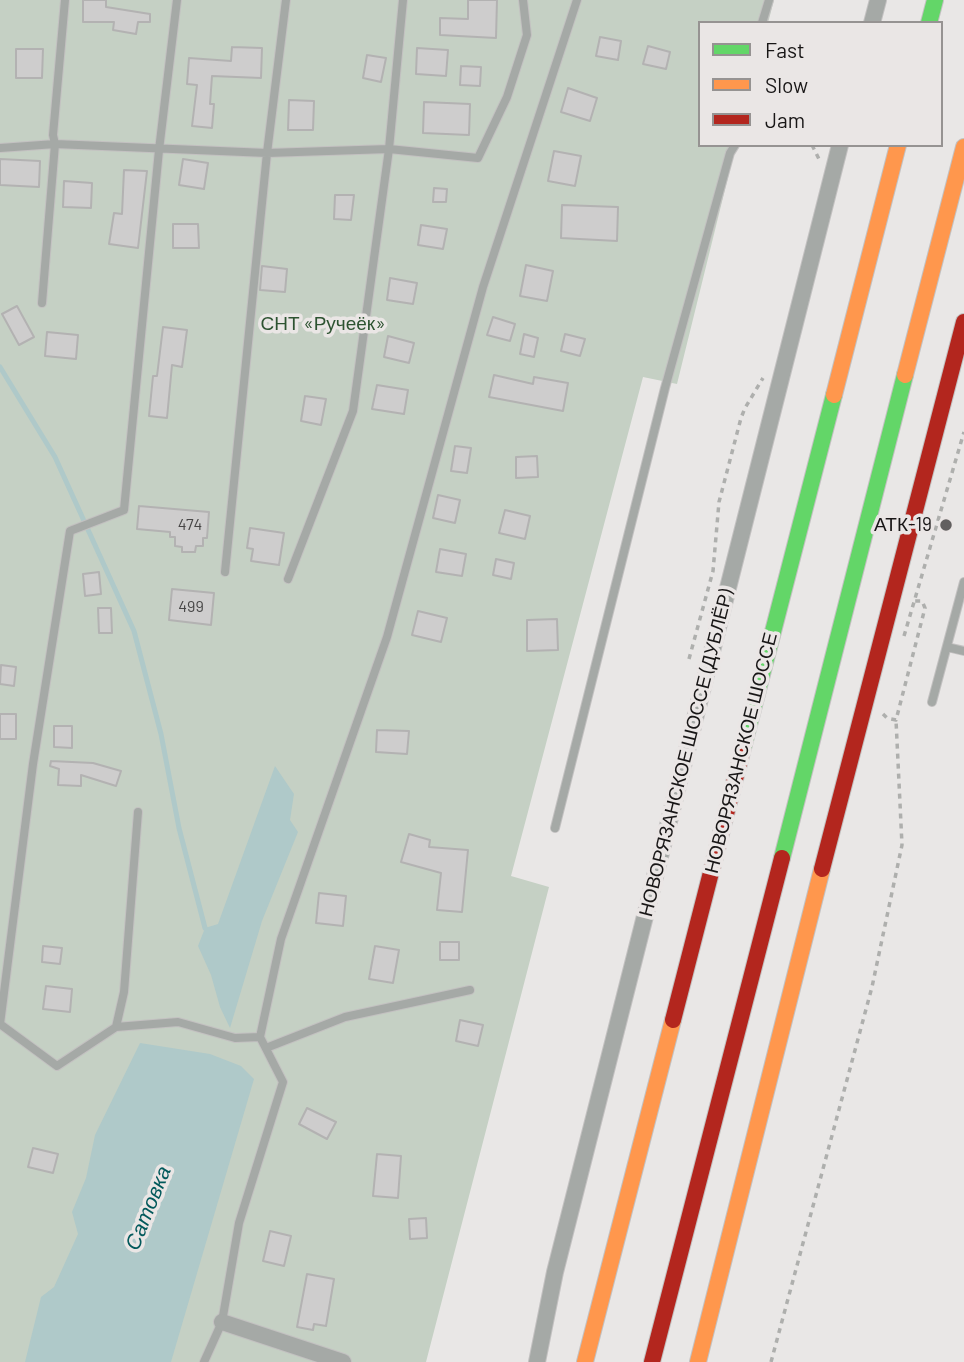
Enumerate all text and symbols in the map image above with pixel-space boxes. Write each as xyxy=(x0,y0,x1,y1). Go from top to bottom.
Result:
legend xyxy=(698,21,943,147)
text: Fast xyxy=(765,37,805,62)
text: Slow xyxy=(765,72,808,97)
text: Jam xyxy=(765,107,805,132)
park label: СНТ «Ручеёк» xyxy=(261,313,385,335)
place label: АТК-19 xyxy=(874,514,932,536)
house number: 474 xyxy=(178,515,202,535)
marker: АТК-19 xyxy=(938,517,954,533)
street label: НОВОРЯЗАНСКОЕ ШОССЕ (ДУБЛЁР) xyxy=(634,587,738,919)
house number: 499 xyxy=(178,597,204,617)
street label: НОВОРЯЗАНСКОЕ ШОССЕ xyxy=(700,630,782,876)
water label: Сатовка xyxy=(120,1162,176,1254)

